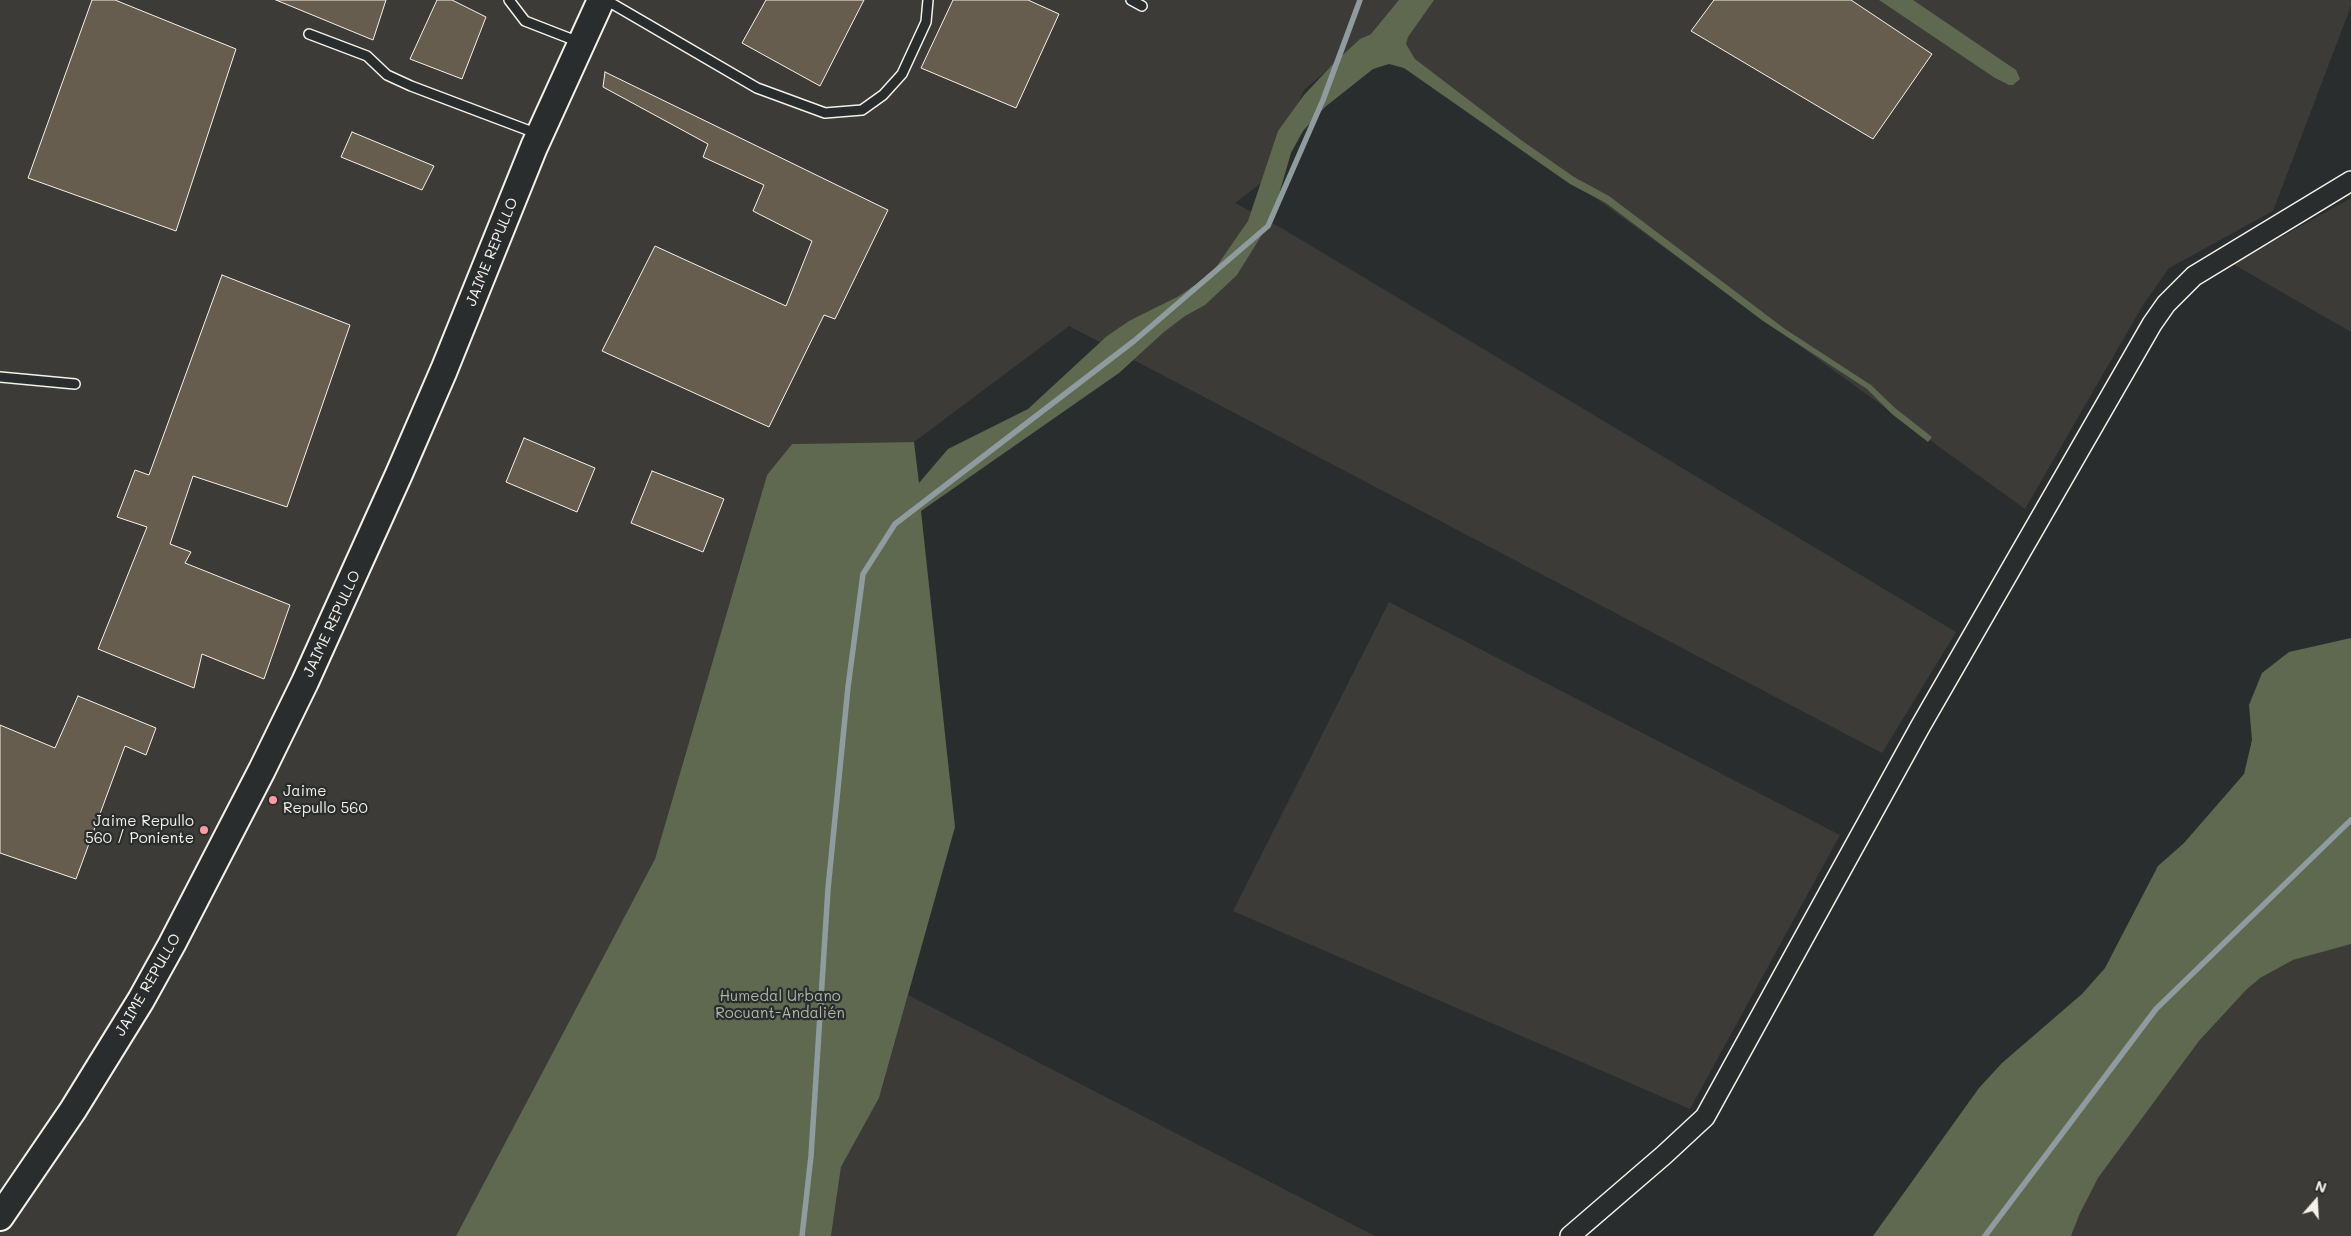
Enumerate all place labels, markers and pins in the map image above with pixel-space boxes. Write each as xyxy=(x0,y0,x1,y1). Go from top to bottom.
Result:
place label: Jaime Repullo 560 xyxy=(283,782,368,817)
marker: Jaime Repullo 560 xyxy=(267,794,279,806)
place label: Jaime Repullo 560 / Poniente xyxy=(85,812,194,847)
marker: Jaime Repullo 560 / Poniente xyxy=(198,824,210,836)

